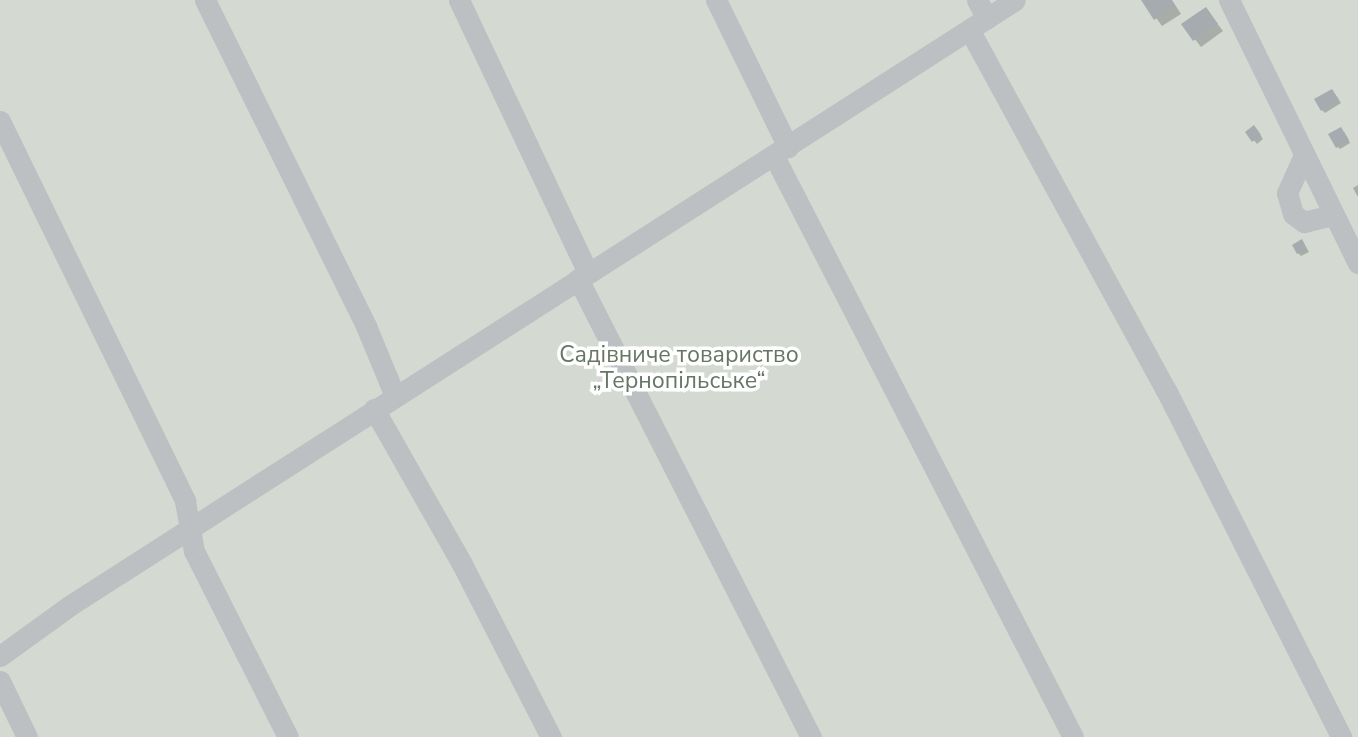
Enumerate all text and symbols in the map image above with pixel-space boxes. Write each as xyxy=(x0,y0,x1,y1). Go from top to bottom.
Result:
park label: Садівниче товариство „Тернопільське“ xyxy=(559,341,799,395)

